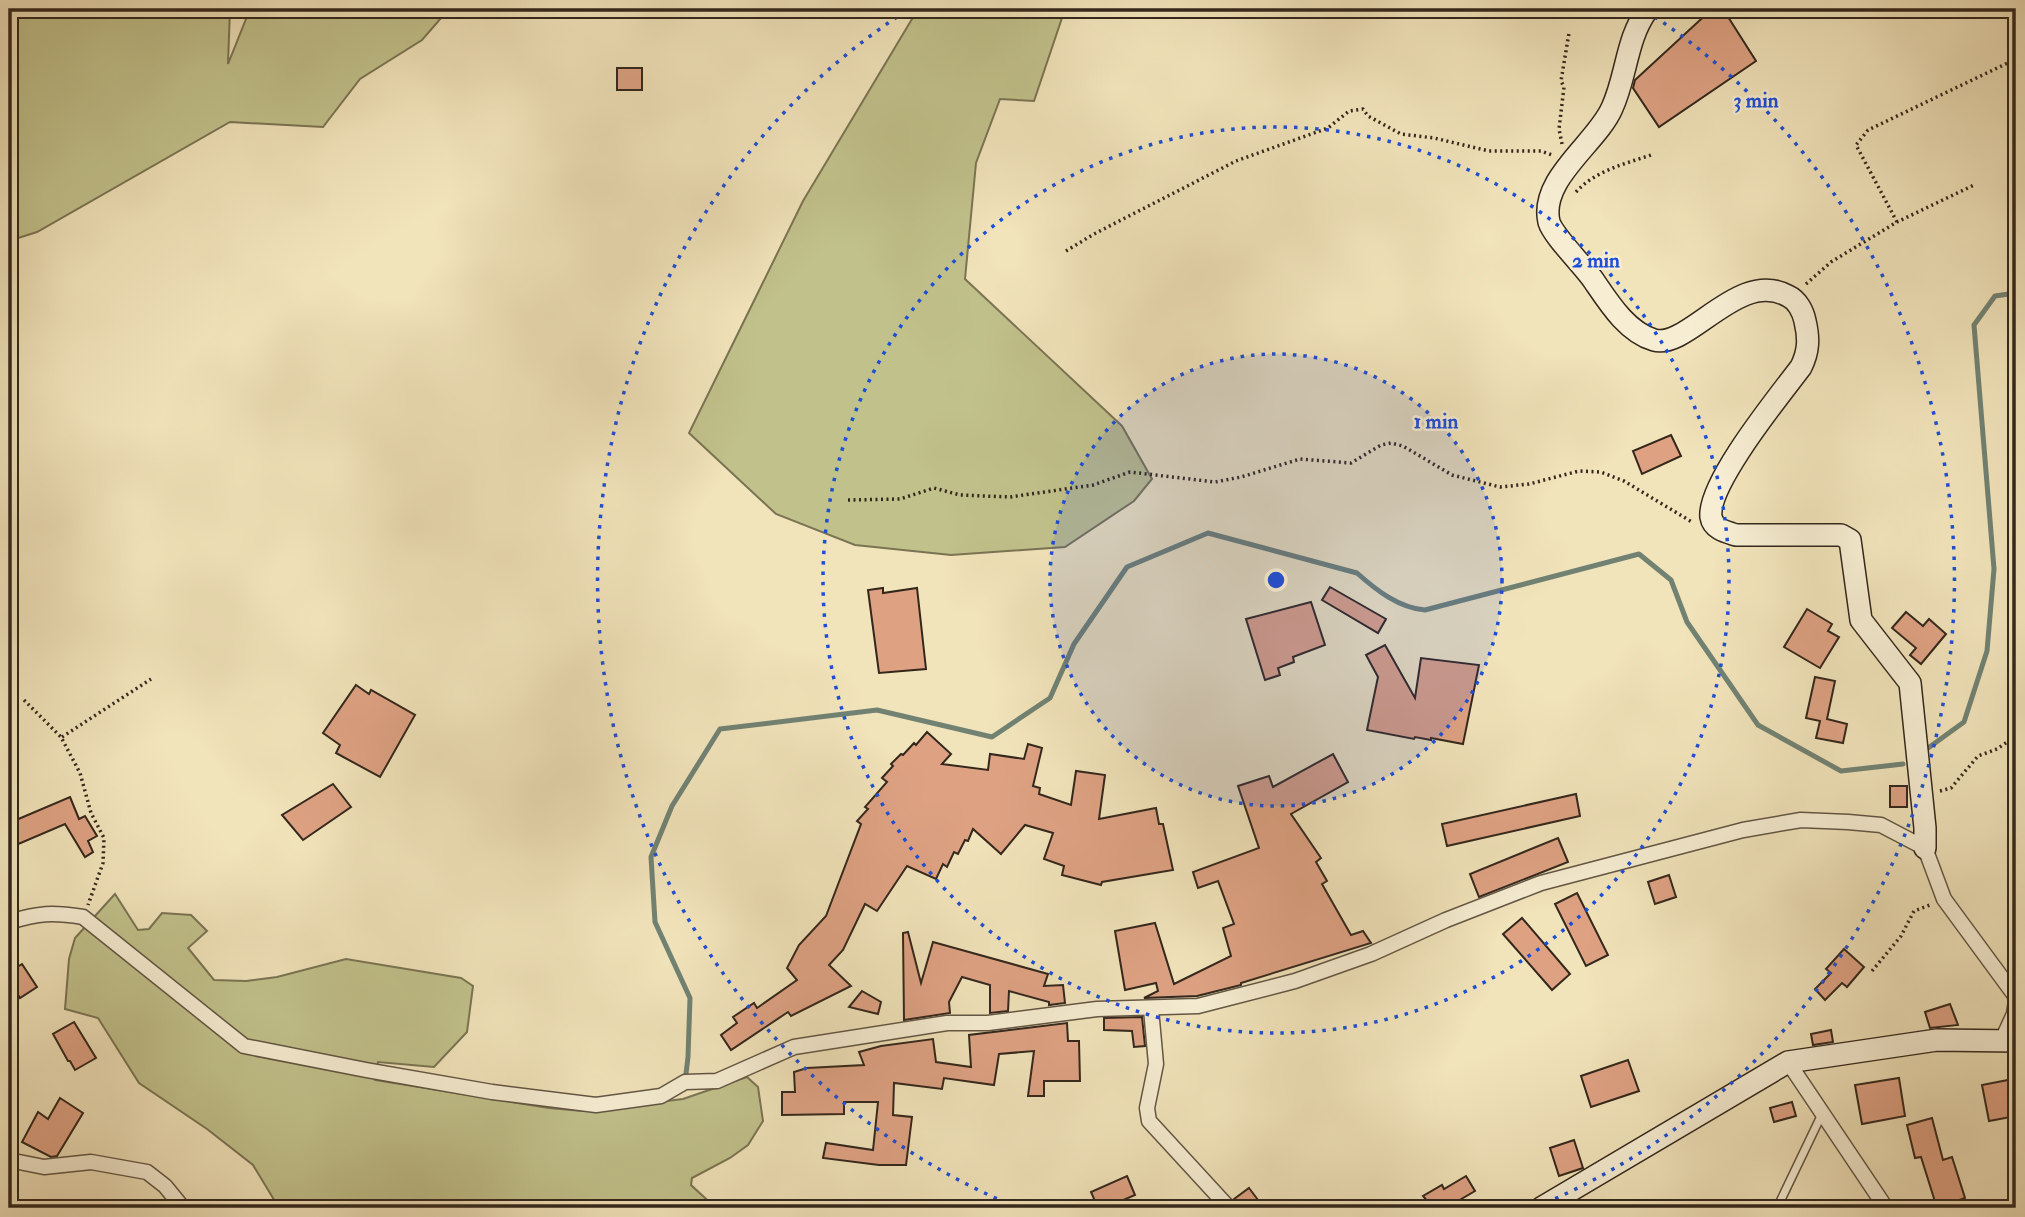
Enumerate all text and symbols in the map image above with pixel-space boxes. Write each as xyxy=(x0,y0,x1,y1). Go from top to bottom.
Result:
text: 3 min xyxy=(1733,87,1779,114)
text: 2 min xyxy=(1572,247,1620,274)
text: 1 min xyxy=(1414,408,1458,435)
centre of rings xyxy=(1264,568,1288,592)

